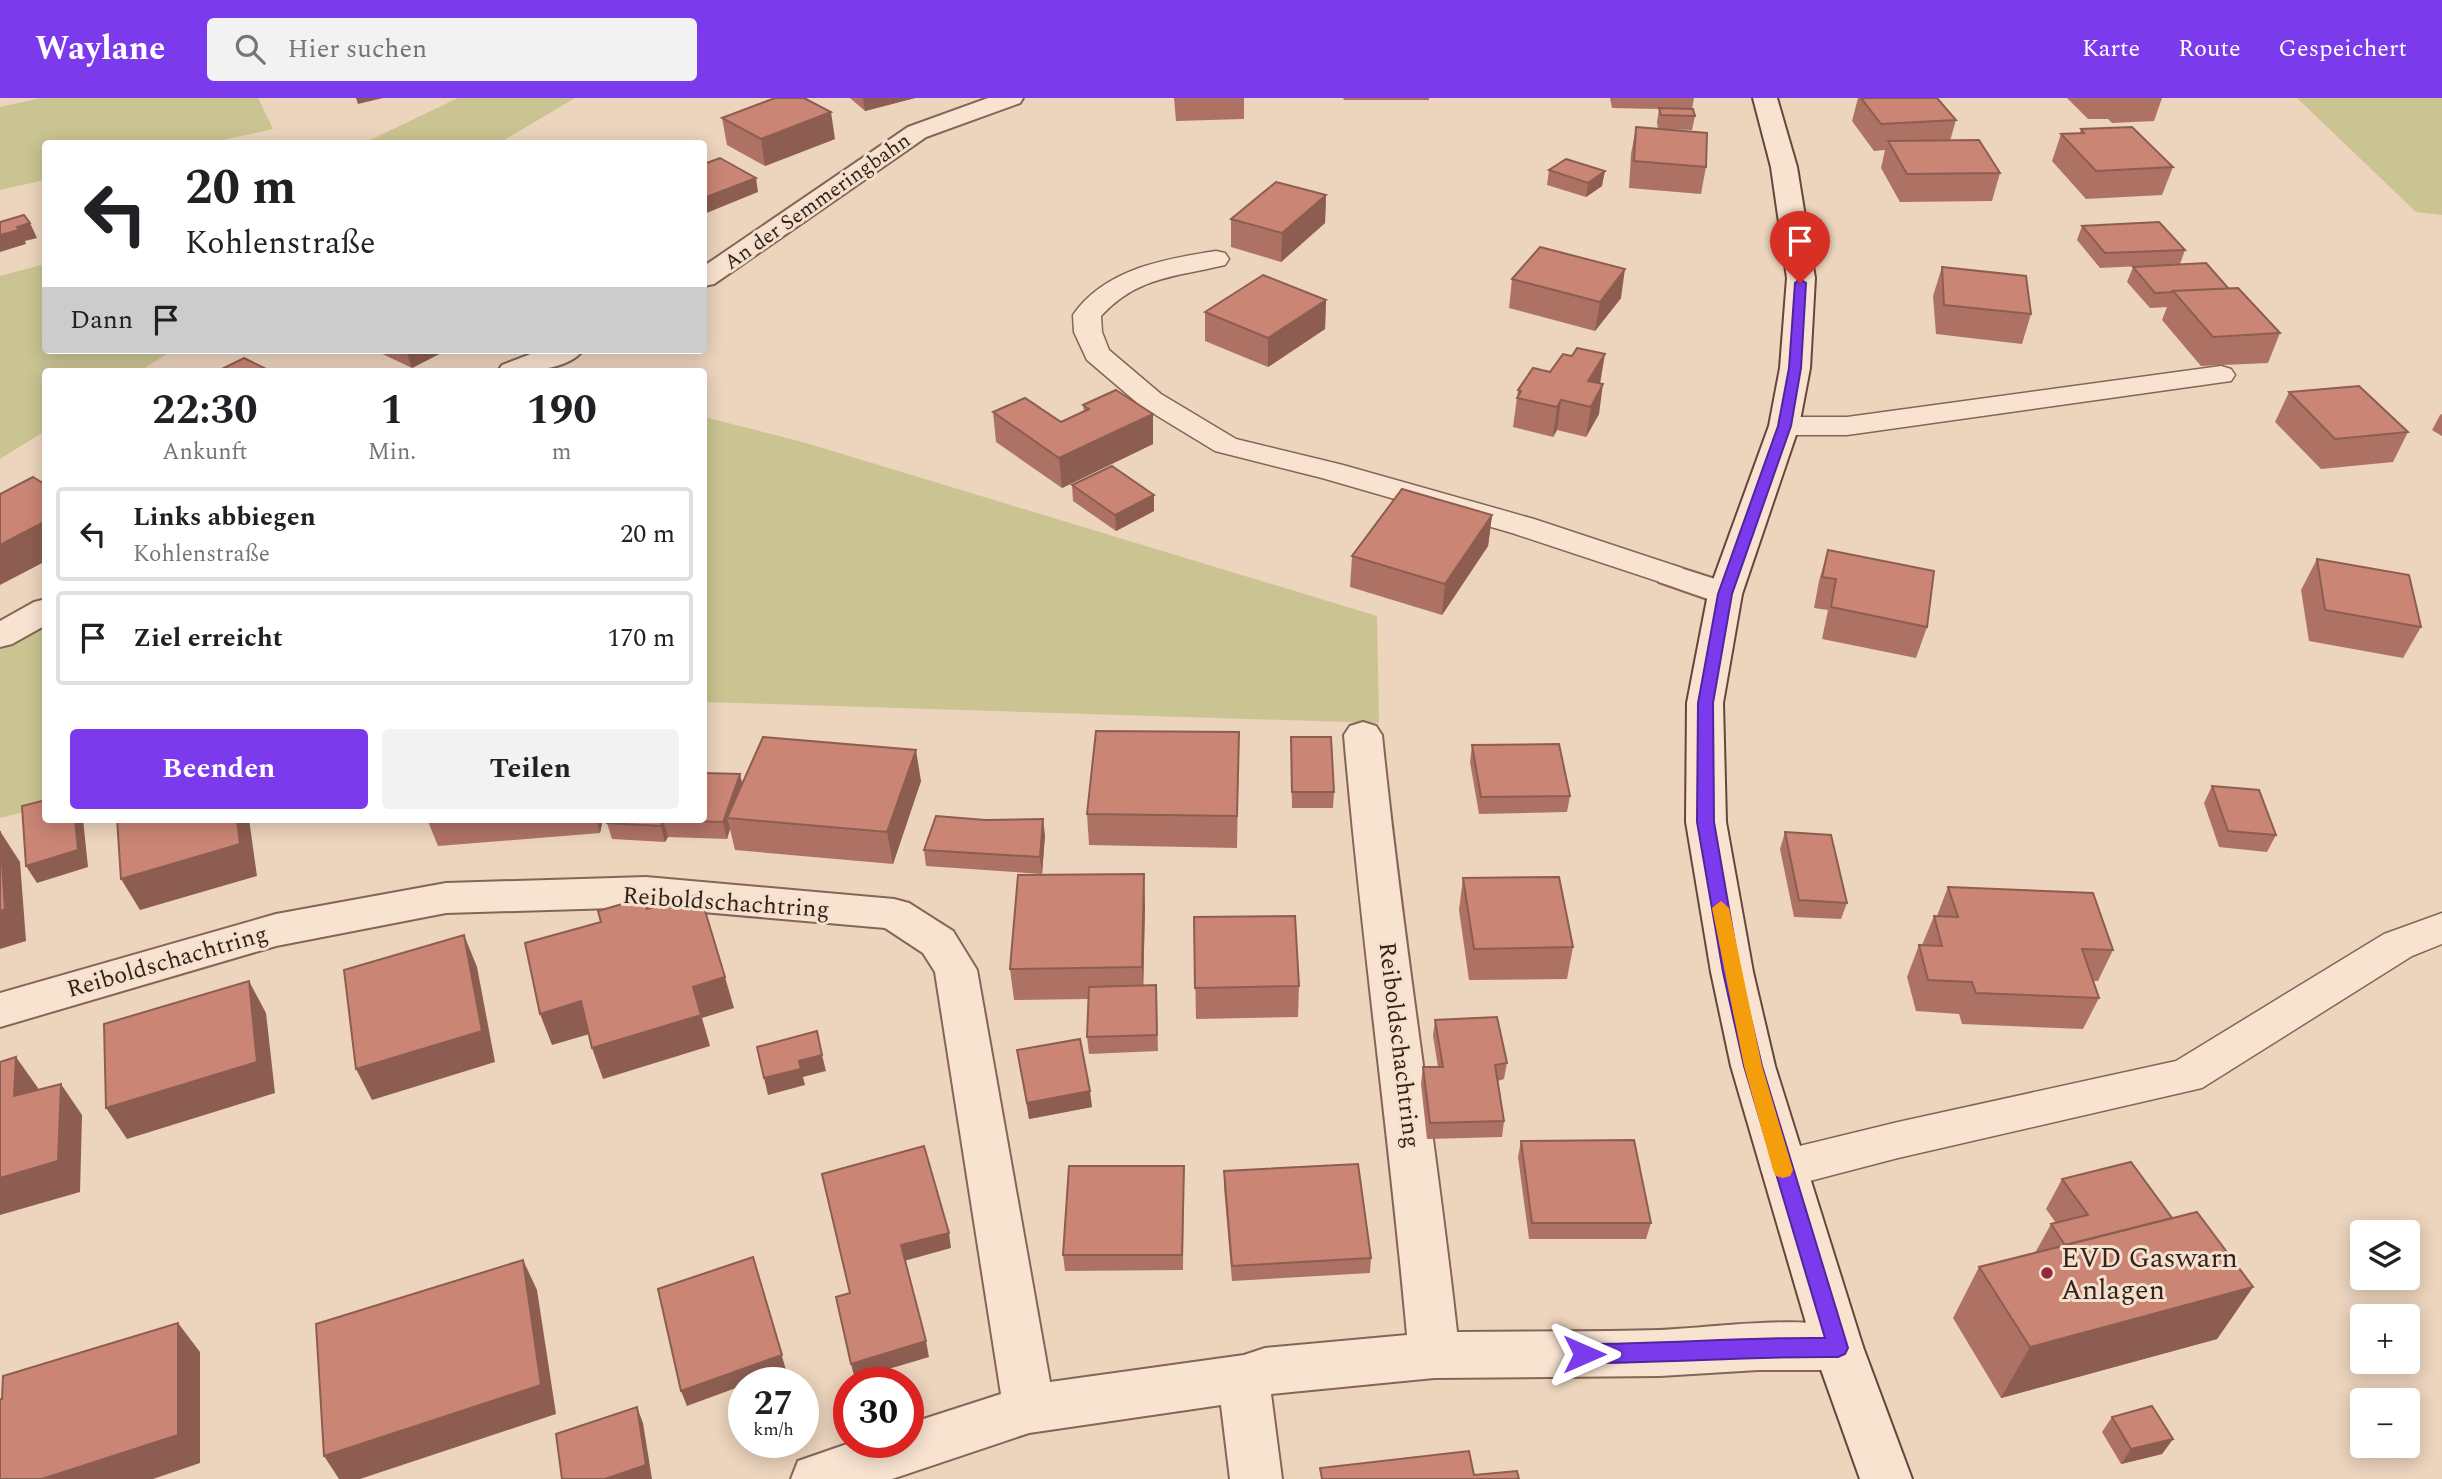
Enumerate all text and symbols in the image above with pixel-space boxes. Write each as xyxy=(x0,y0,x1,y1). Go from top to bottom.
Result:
search box xyxy=(207,18,697,81)
text: Waylane xyxy=(35,24,165,74)
text: Hier suchen xyxy=(287,29,427,69)
icon: search xyxy=(231,30,269,68)
text: Karte xyxy=(2082,31,2140,67)
text: Route xyxy=(2178,31,2241,67)
text: Gespeichert xyxy=(2279,31,2407,67)
street label: An der Semmeringbahn xyxy=(718,125,918,279)
text: 20 m xyxy=(185,151,296,226)
icon: left xyxy=(70,168,161,259)
pin xyxy=(1770,211,1830,283)
text: Kohlenstraße xyxy=(185,219,375,268)
icon: arrive xyxy=(1781,222,1819,260)
text: Dann xyxy=(70,300,133,340)
icon: arrive xyxy=(147,301,185,339)
text: 22:30 xyxy=(152,379,258,442)
text: 1 xyxy=(380,379,404,442)
text: 190 xyxy=(526,379,597,442)
text: Ankunft xyxy=(162,435,248,470)
text: Min. xyxy=(368,435,416,470)
text: m xyxy=(552,435,571,470)
text: Links abbiegen xyxy=(133,497,316,537)
text: 20 m xyxy=(620,514,675,554)
icon: left xyxy=(74,515,112,553)
text: Kohlenstraße xyxy=(133,537,270,572)
text: Ziel erreicht xyxy=(133,618,283,658)
text: 170 m xyxy=(607,618,675,658)
icon: arrive xyxy=(74,619,112,657)
button: Beenden xyxy=(70,729,368,809)
button: Teilen xyxy=(382,729,679,809)
street label: Reiboldschachtring xyxy=(621,878,831,928)
street label: Reiboldschachtring xyxy=(63,916,272,1008)
street label: Reiboldschachtring xyxy=(1368,940,1430,1150)
map controls xyxy=(2350,1220,2420,1458)
button: layers xyxy=(2350,1220,2420,1290)
place label: EVD Gaswarn Anlagen xyxy=(2061,1237,2238,1312)
marker: EVD Gaswarn Anlagen xyxy=(2039,1265,2055,1281)
button: + xyxy=(2350,1304,2420,1374)
position arrow xyxy=(1547,1317,1621,1391)
speed limit sign: 30 xyxy=(833,1367,924,1458)
text: 27 xyxy=(754,1377,793,1430)
button: − xyxy=(2350,1388,2420,1458)
text: km/h xyxy=(753,1416,794,1443)

